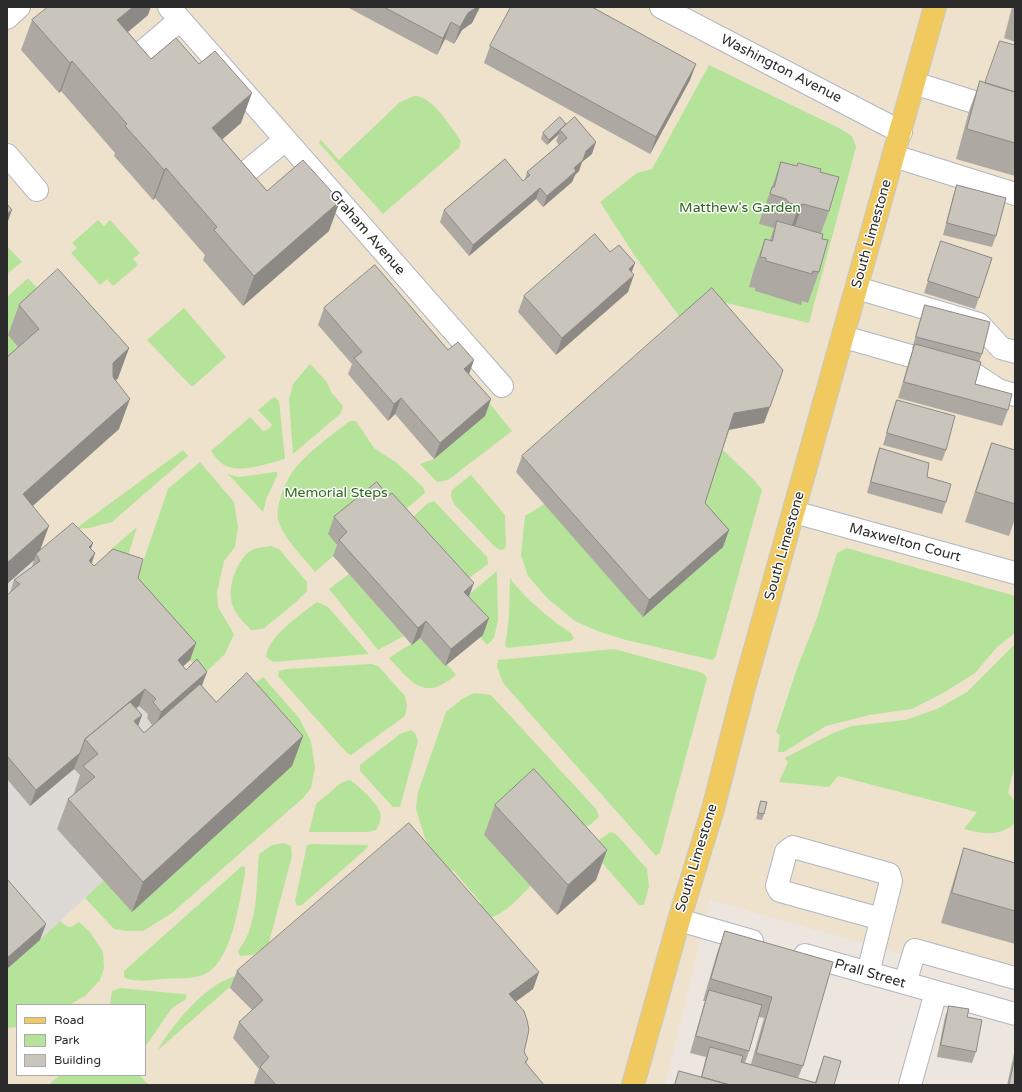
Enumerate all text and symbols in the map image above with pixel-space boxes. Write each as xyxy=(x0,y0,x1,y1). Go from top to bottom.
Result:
street label: Washington Avenue xyxy=(718,31,844,107)
street label: South Limestone xyxy=(848,178,896,290)
street label: Graham Avenue xyxy=(326,187,408,279)
park label: Matthew's Garden xyxy=(679,200,801,216)
park label: Memorial Steps xyxy=(284,485,388,501)
street label: South Limestone xyxy=(761,490,809,602)
street label: Maxwelton Court xyxy=(847,520,963,566)
street label: South Limestone xyxy=(673,802,721,914)
street label: Prall Street xyxy=(833,956,907,992)
legend xyxy=(16,1004,146,1076)
text: Road xyxy=(54,1013,84,1027)
text: Park xyxy=(54,1033,80,1047)
text: Building xyxy=(54,1053,101,1067)

